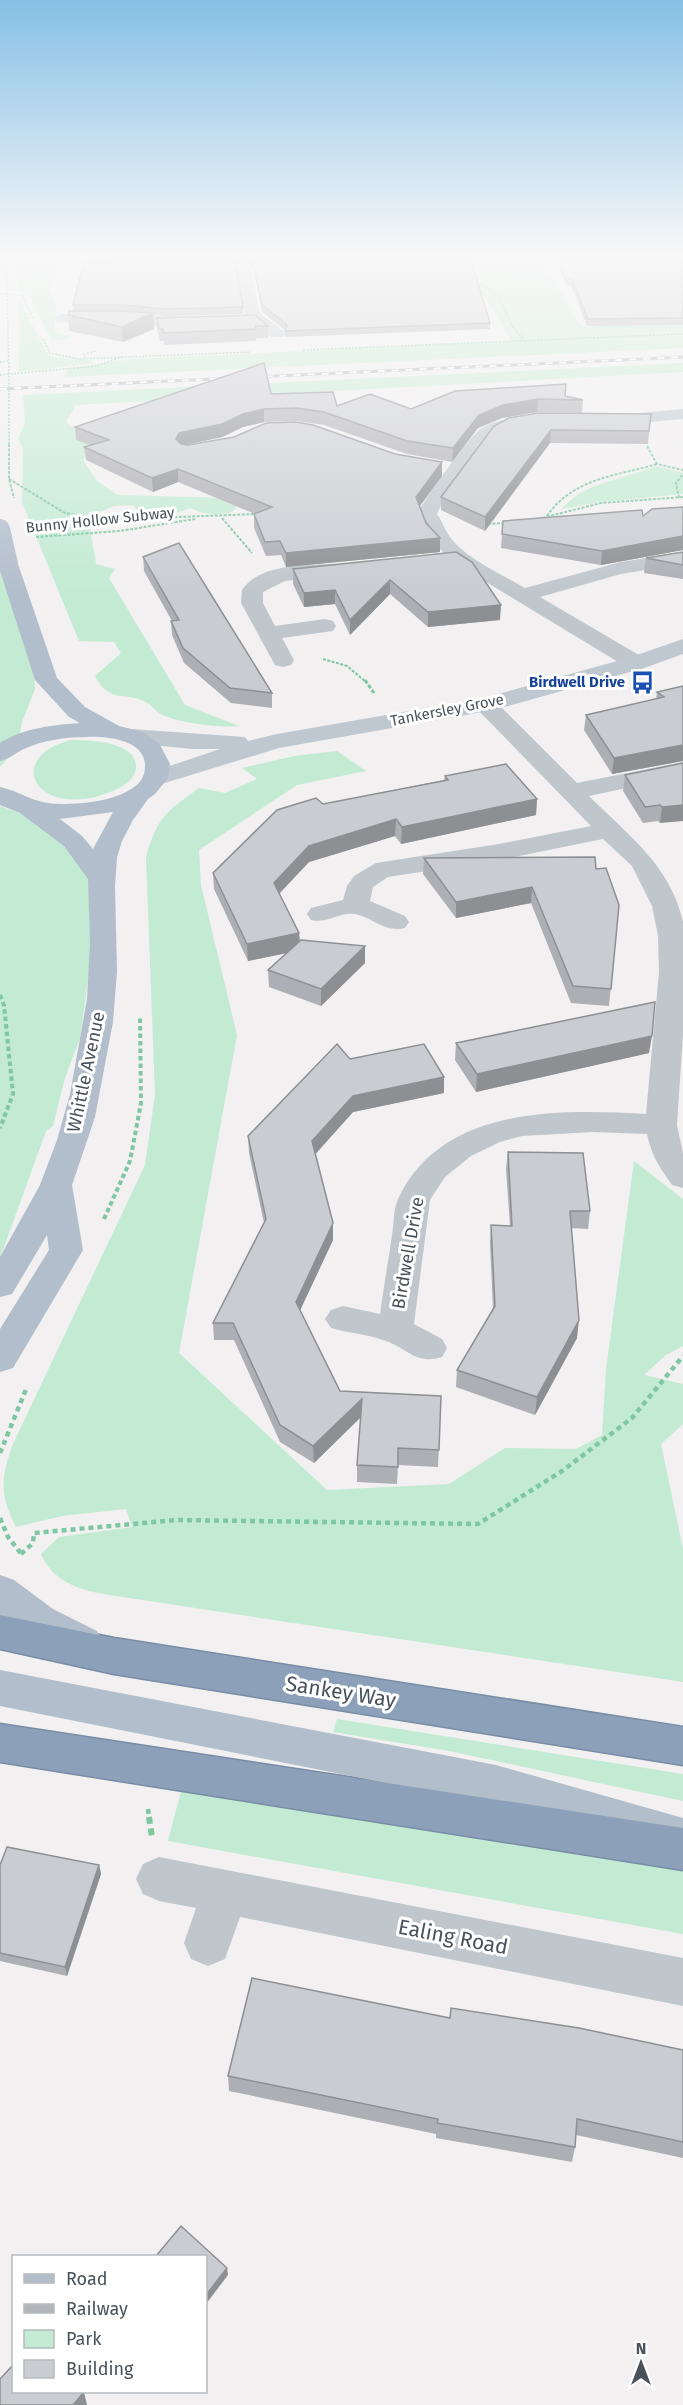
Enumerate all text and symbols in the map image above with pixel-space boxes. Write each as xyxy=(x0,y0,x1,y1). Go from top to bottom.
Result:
street label: Bunny Hollow Subway xyxy=(25,503,176,537)
bus stop icon: Birdwell Drive xyxy=(630,669,656,695)
place label: Birdwell Drive xyxy=(529,673,625,691)
street label: Tankersley Grove xyxy=(389,690,505,730)
street label: Whittle Avenue xyxy=(62,1010,110,1134)
street label: Birdwell Drive xyxy=(387,1195,429,1311)
street label: Sankey Way xyxy=(284,1670,399,1714)
street label: Ealing Road xyxy=(396,1914,510,1960)
legend xyxy=(12,2255,207,2393)
text: Road xyxy=(66,2268,108,2290)
text: Railway xyxy=(66,2298,128,2320)
text: Park xyxy=(66,2328,102,2350)
north arrow xyxy=(611,2333,671,2393)
text: N xyxy=(636,2339,646,2358)
text: Building xyxy=(66,2358,134,2380)

